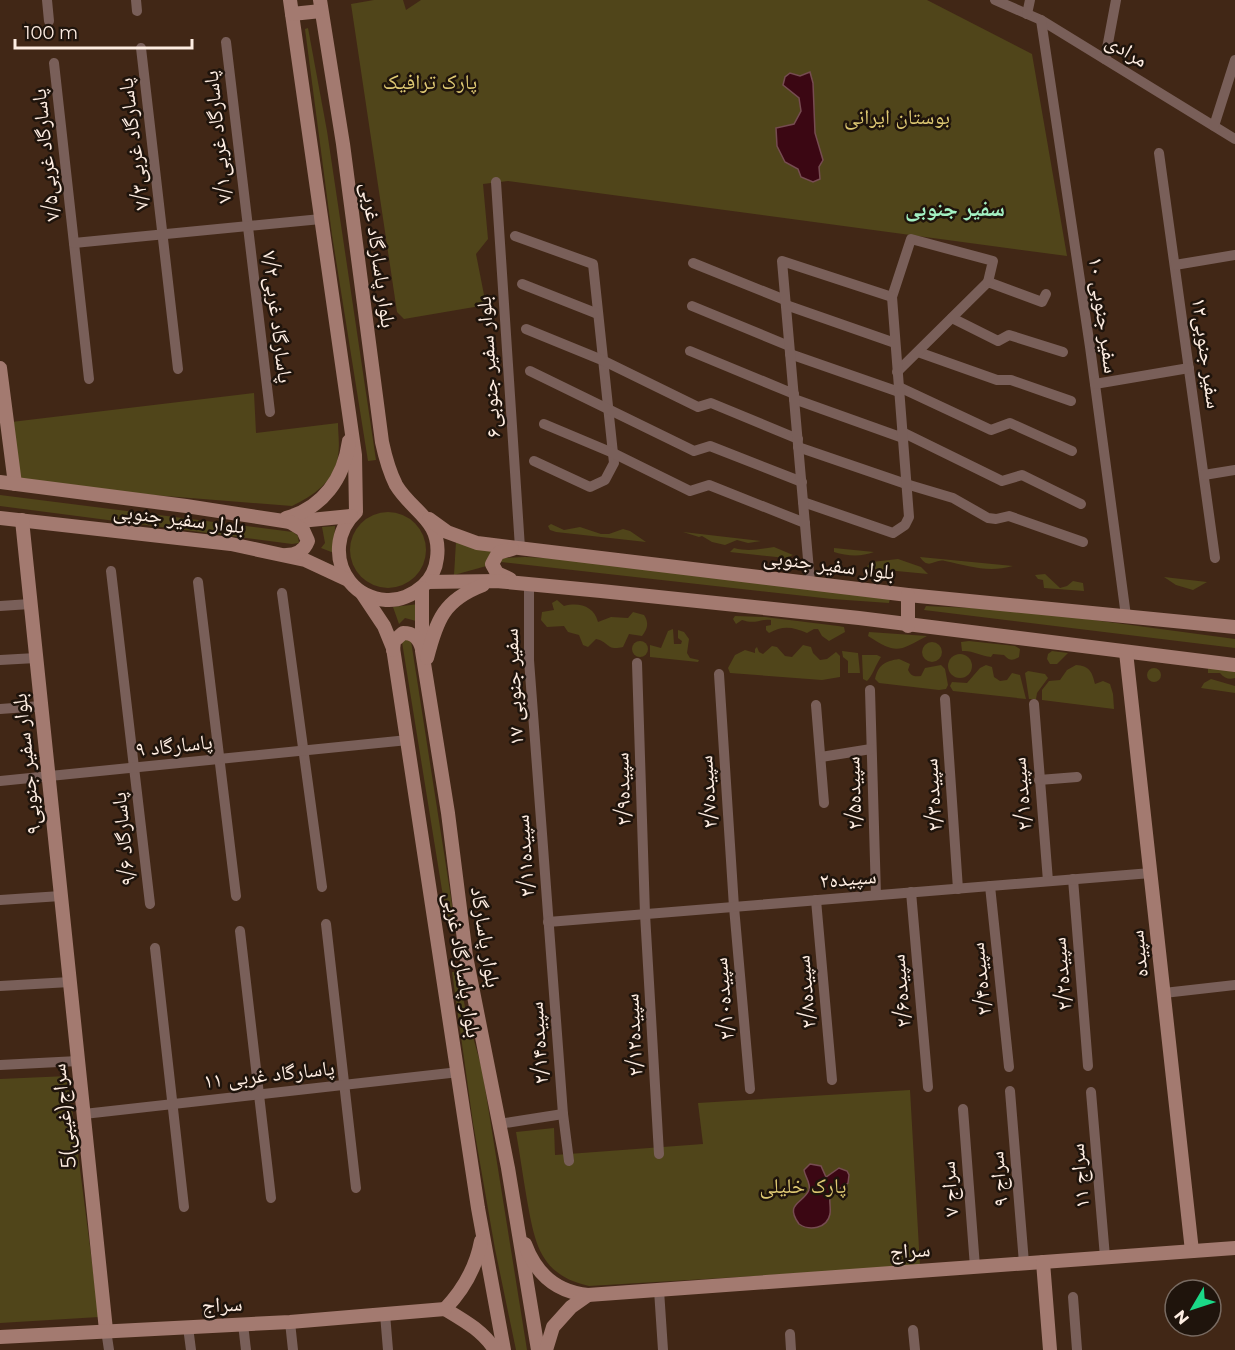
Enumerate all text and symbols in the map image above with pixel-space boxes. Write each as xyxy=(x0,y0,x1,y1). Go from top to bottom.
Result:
scale bar xyxy=(15,12,192,50)
text: 100 m xyxy=(24,22,78,44)
street label: مرادی xyxy=(1101,28,1153,72)
street label: پاسارگاد غربی۷/۱ xyxy=(198,69,237,205)
park label: پارک ترافیک xyxy=(383,69,477,94)
street label: پاسارگاد غربی۷/۳ xyxy=(112,76,155,212)
street label: پاسارگاد غربی۷/۵ xyxy=(26,87,65,223)
park label: بوستان ایرانی xyxy=(844,104,950,130)
street label: بلوار پاسارگاد غربی xyxy=(355,181,402,329)
district label: سفیر جنوبی xyxy=(905,195,1005,222)
street label: پاسارگاد غربی۷/۲ xyxy=(256,249,299,385)
street label: سفیر جنوبی ۱۰ xyxy=(1082,255,1125,375)
street label: بلوار سفیر جنوبی۶ xyxy=(471,295,506,439)
street label: سفیر جنوبی۱۲ xyxy=(1186,296,1227,410)
street label: بلوار سفیر جنوبی xyxy=(112,498,246,539)
street label: بلوار سفیر جنوبی xyxy=(762,544,896,585)
street label: سفیر جنوبی ۱۷ xyxy=(497,628,530,746)
street label: بلوار سفیر جنوبی۹ xyxy=(6,692,47,836)
street label: پاسارگاد ۹ xyxy=(134,729,214,762)
street label: سپیده۲/۹ xyxy=(608,752,636,826)
street label: سپیده۲/۷ xyxy=(692,755,722,829)
street label: سپیده۲/۵ xyxy=(839,756,867,830)
street label: سپیده۲/۱ xyxy=(1005,756,1037,832)
street label: سپیده۲/۳ xyxy=(917,758,947,832)
street label: پاسارگاد ۹/۶ xyxy=(106,791,141,887)
street label: سپیده۲/۱۱ xyxy=(509,814,540,898)
street label: سپیده۲ xyxy=(819,863,877,893)
street label: بلوار پاسارگاد xyxy=(466,885,506,989)
street label: بلوار پاسارگاد غربی xyxy=(438,891,487,1040)
street label: سپیده xyxy=(1123,929,1153,979)
street label: سپیده۲/۲ xyxy=(1045,936,1077,1012)
street label: سپیده۲/۴ xyxy=(964,941,996,1017)
street label: سپیده۲/۶ xyxy=(884,953,916,1029)
street label: سپیده۲/۸ xyxy=(789,954,821,1030)
street label: سپیده۲/۱۰ xyxy=(707,957,739,1041)
street label: سپیده۲/۱۲ xyxy=(618,993,648,1077)
street label: سپیده۲/۱۴ xyxy=(523,1001,554,1085)
street label: پاسارگاد غربی ۱۱ xyxy=(202,1055,336,1094)
street label: 5سراج(غیبی) xyxy=(45,1062,82,1170)
street label: سراج ۱۱ xyxy=(1064,1142,1095,1209)
street label: سراج ۹ xyxy=(983,1150,1014,1208)
street label: سراج ۷ xyxy=(935,1160,964,1218)
park label: پارک خلیلی xyxy=(760,1173,846,1199)
street label: سراج xyxy=(889,1236,931,1265)
north arrow xyxy=(1163,1278,1223,1338)
street label: سراج xyxy=(201,1290,243,1319)
text: N xyxy=(1170,1306,1193,1328)

